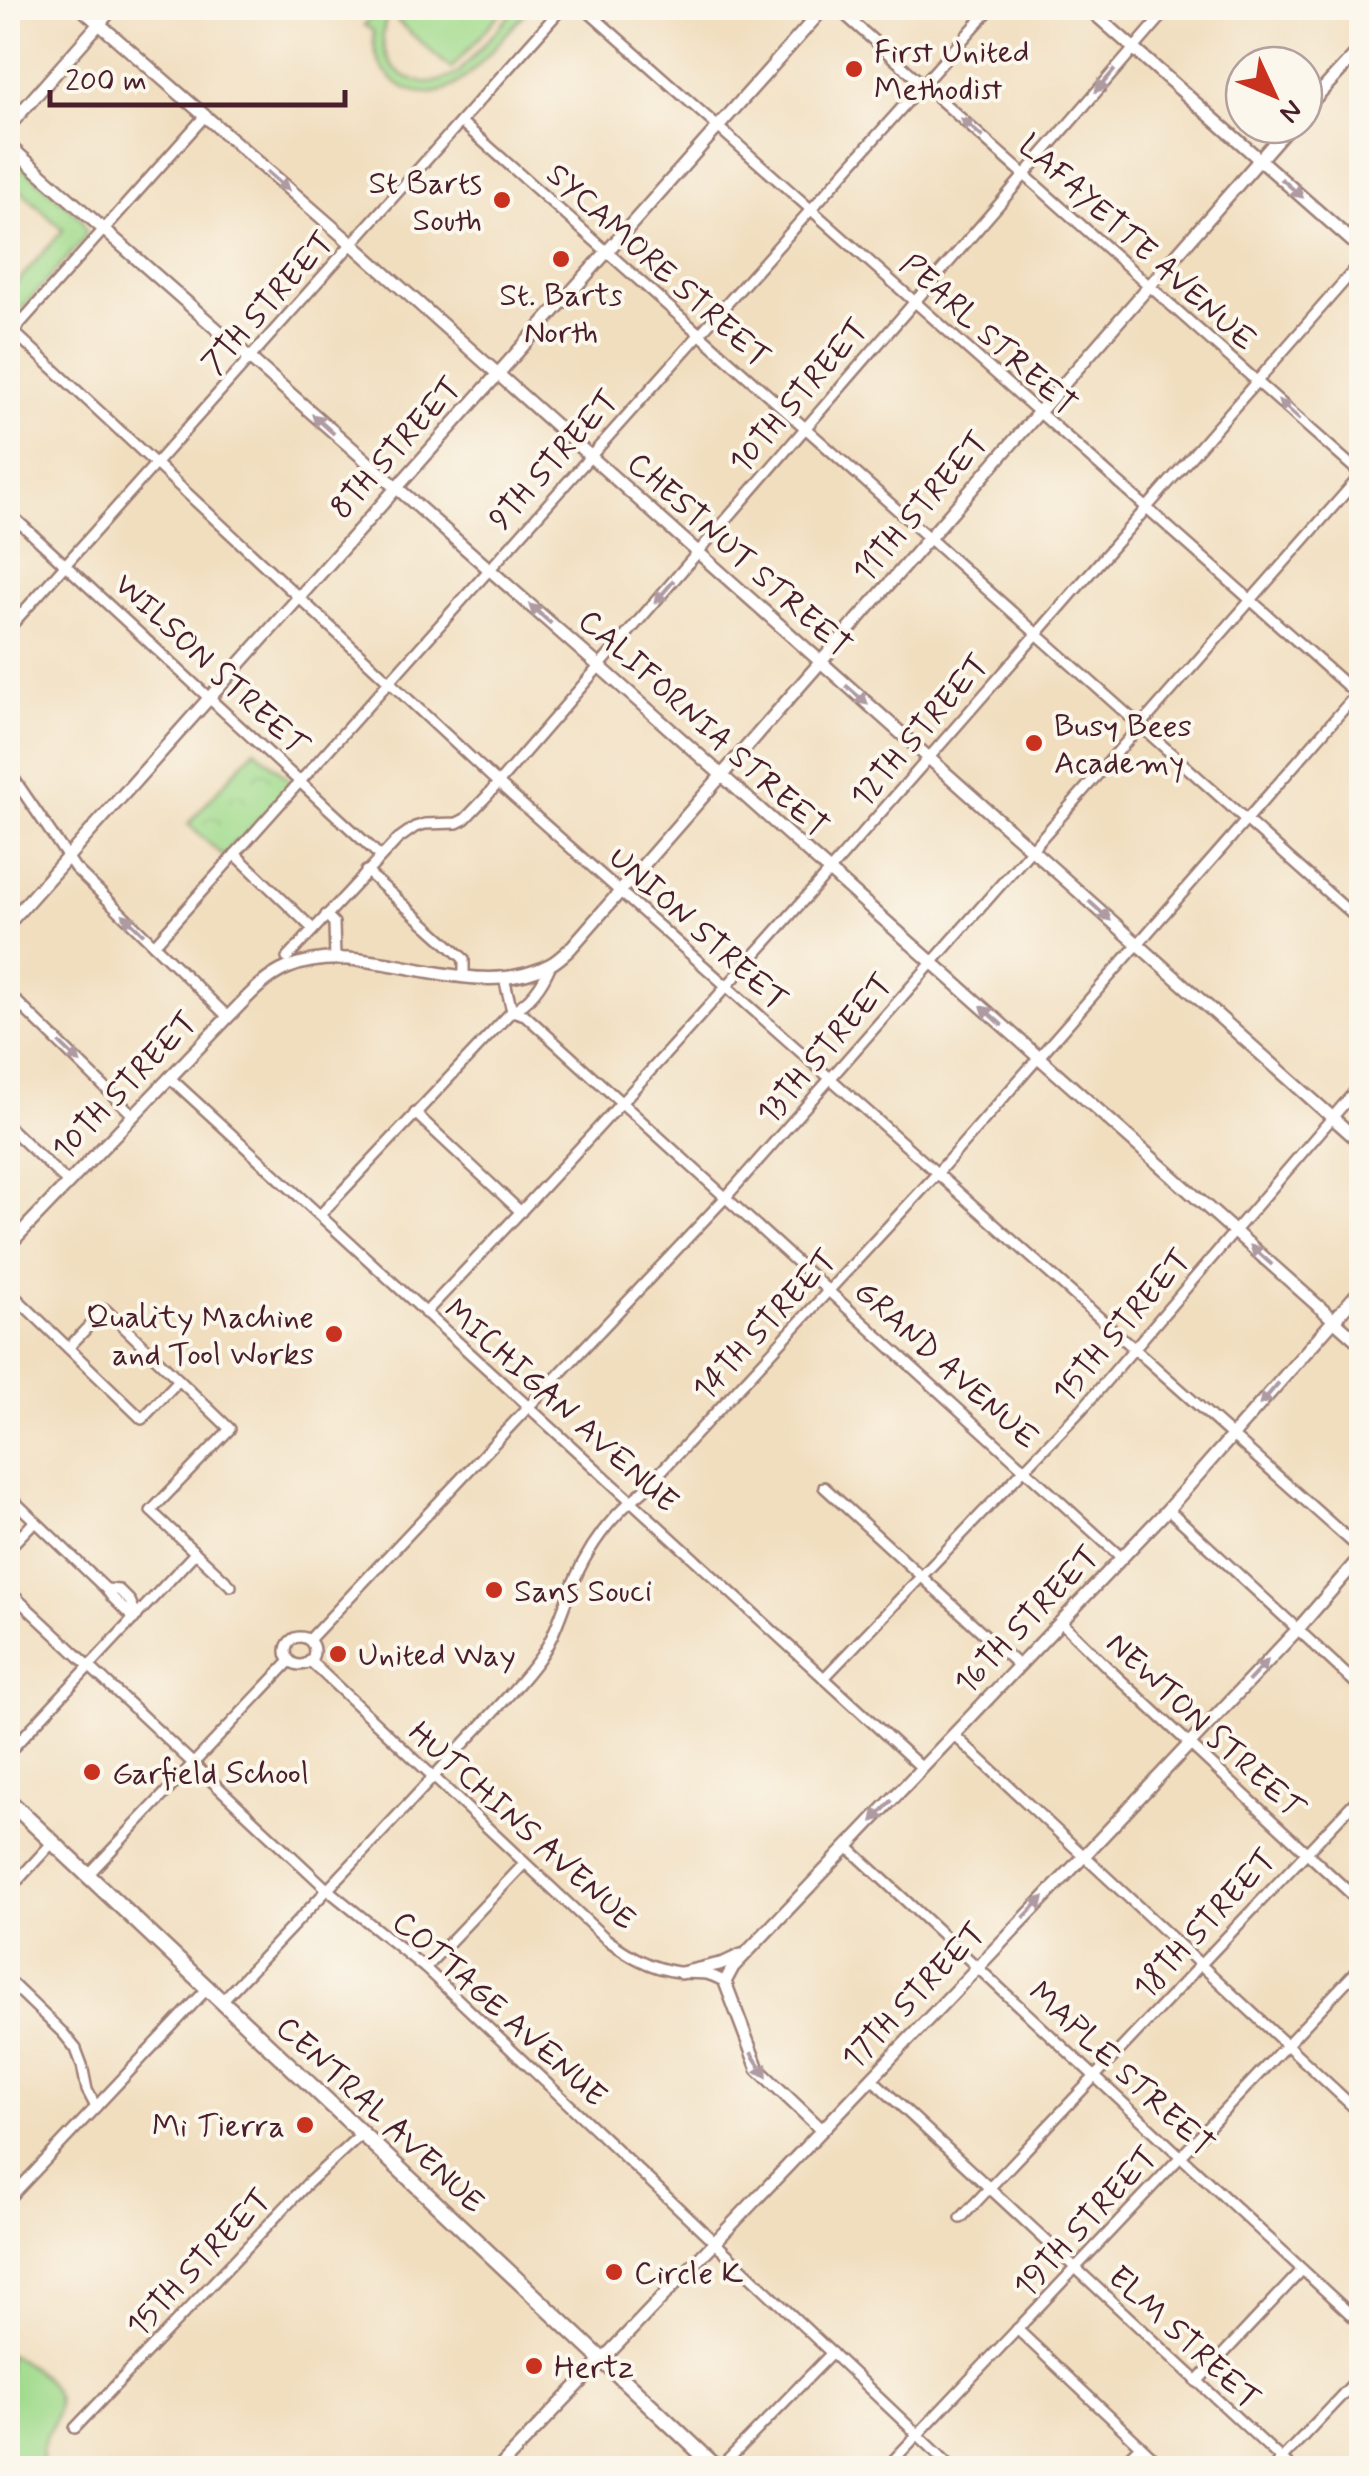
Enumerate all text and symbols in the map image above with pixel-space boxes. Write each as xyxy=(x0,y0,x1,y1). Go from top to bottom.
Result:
place label: First United Methodist xyxy=(874,32,1029,111)
scale bar xyxy=(50,45,345,107)
north arrow xyxy=(1224,45,1324,145)
marker: First United Methodist xyxy=(843,58,865,80)
text: 200 m xyxy=(65,62,147,101)
one-way arrow xyxy=(1094,68,1116,93)
text: N xyxy=(1270,91,1310,130)
one-way arrow xyxy=(960,118,985,140)
street label: LAFAYETTE AVENUE xyxy=(1009,125,1264,361)
street label: SYCAMORE STREET xyxy=(537,155,779,378)
place label: St Barts South xyxy=(368,163,482,242)
one-way arrow xyxy=(265,169,290,191)
one-way arrow xyxy=(1279,177,1304,199)
marker: St Barts South xyxy=(491,189,513,211)
street label: 7TH STREET xyxy=(193,223,344,384)
street label: PEARL STREET xyxy=(890,245,1085,426)
marker: St. Barts North xyxy=(550,248,572,270)
place label: St. Barts North xyxy=(499,275,623,354)
street label: 10TH STREET xyxy=(720,310,879,483)
street label: 8TH STREET xyxy=(321,368,472,529)
street label: 9TH STREET xyxy=(480,381,629,540)
one-way arrow xyxy=(1277,399,1301,422)
one-way arrow xyxy=(311,413,335,436)
street label: 11TH STREET xyxy=(844,423,999,592)
street label: CHESTNUT STREET xyxy=(617,443,860,668)
street label: WILSON STREET xyxy=(105,565,318,767)
one-way arrow xyxy=(653,579,675,604)
street label: CALIFORNIA STREET xyxy=(569,601,837,848)
one-way arrow xyxy=(527,604,552,626)
street label: 12TH STREET xyxy=(842,645,999,817)
one-way arrow xyxy=(845,684,870,706)
place label: Busy Bees Academy xyxy=(1054,706,1192,785)
marker: Busy Bees Academy xyxy=(1023,732,1045,754)
street label: UNION STREET xyxy=(599,838,796,1021)
one-way arrow xyxy=(1088,899,1112,922)
one-way arrow xyxy=(121,913,145,937)
street label: 13TH STREET xyxy=(748,965,903,1134)
street label: 10TH STREET xyxy=(43,1003,207,1170)
one-way arrow xyxy=(980,1005,1005,1027)
one-way arrow xyxy=(57,1041,81,1064)
street label: 14TH STREET xyxy=(684,1240,847,1411)
street label: 15TH STREET xyxy=(1044,1240,1201,1412)
one-way arrow xyxy=(1249,1244,1273,1267)
street label: GRAND AVENUE xyxy=(844,1271,1047,1460)
street label: MICHIGAN AVENUE xyxy=(435,1290,687,1523)
place label: Quality Machine and Tool Works xyxy=(86,1297,314,1376)
marker: Quality Machine and Tool Works xyxy=(323,1323,345,1345)
one-way arrow xyxy=(1259,1381,1281,1406)
street label: 16TH STREET xyxy=(946,1537,1109,1704)
place label: Sans Souci xyxy=(514,1571,652,1613)
marker: Sans Souci xyxy=(483,1579,505,1601)
street label: NEWTON STREET xyxy=(1097,1624,1314,1830)
place label: United Way xyxy=(358,1635,516,1677)
marker: United Way xyxy=(327,1643,349,1665)
one-way arrow xyxy=(1246,1659,1269,1683)
street label: HUTCHINS AVENUE xyxy=(399,1713,645,1940)
place label: Garfield School xyxy=(112,1753,309,1795)
marker: Garfield School xyxy=(81,1761,103,1783)
one-way arrow xyxy=(871,1799,894,1823)
street label: 18TH STREET xyxy=(1125,1840,1286,2009)
one-way arrow xyxy=(1022,1895,1045,1919)
street label: COTTAGE AVENUE xyxy=(382,1902,615,2117)
street label: 17TH STREET xyxy=(833,1913,996,2079)
street label: MAPLE STREET xyxy=(1019,1972,1222,2166)
street label: CENTRAL AVENUE xyxy=(266,2008,493,2223)
one-way arrow xyxy=(750,2052,768,2079)
place label: Mi Tierra xyxy=(152,2106,285,2148)
marker: Mi Tierra xyxy=(294,2114,316,2136)
street label: 19TH STREET xyxy=(1005,2137,1168,2307)
street label: 15TH STREET xyxy=(118,2180,281,2347)
place label: Circle K xyxy=(634,2253,744,2295)
street label: ELM STREET xyxy=(1098,2257,1269,2420)
marker: Circle K xyxy=(603,2261,625,2283)
place label: Hertz xyxy=(554,2347,634,2389)
marker: Hertz xyxy=(523,2355,545,2377)

